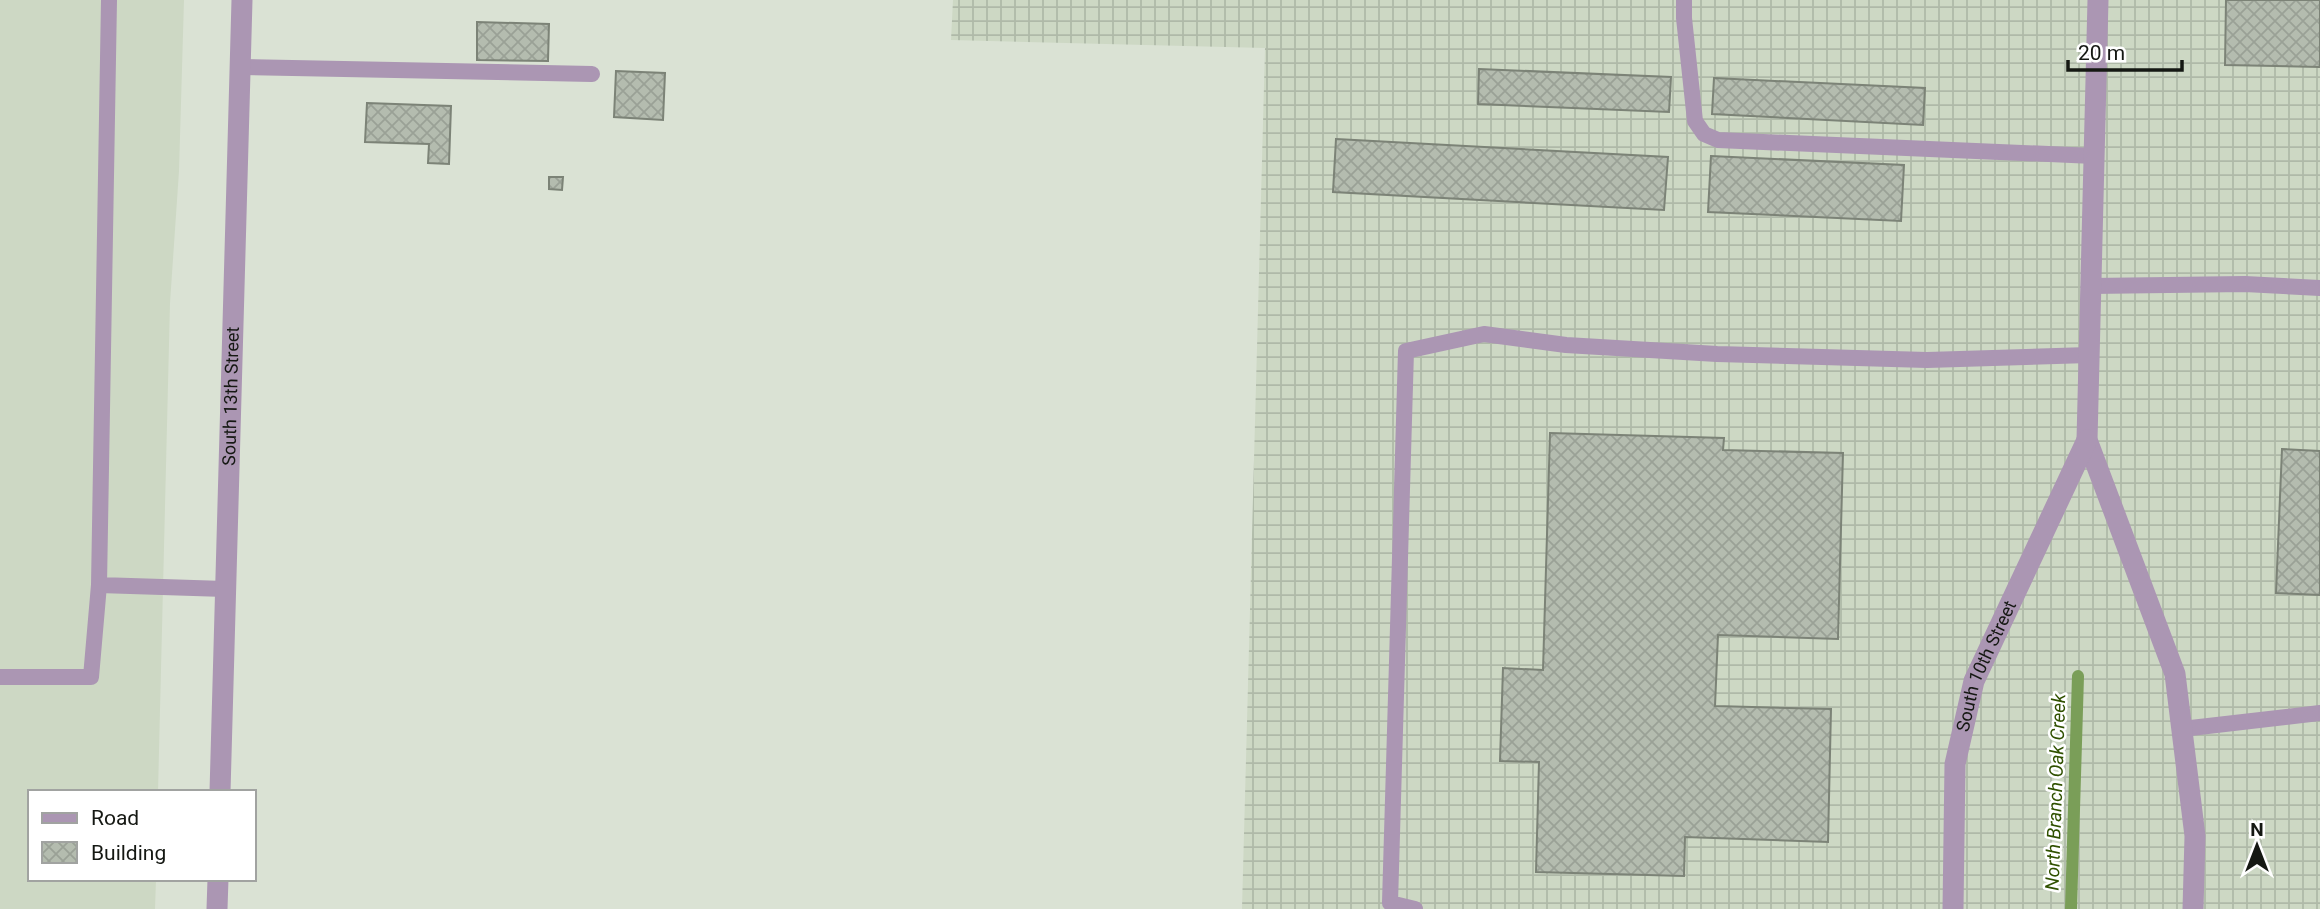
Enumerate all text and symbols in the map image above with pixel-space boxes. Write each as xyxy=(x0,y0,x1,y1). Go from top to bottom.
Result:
scale bar xyxy=(2068,28,2182,72)
text: 20 m xyxy=(2078,41,2125,65)
street label: South 13th Street xyxy=(218,326,243,466)
street label: South 10th Street xyxy=(1952,597,2020,734)
water label: North Branch Oak Creek xyxy=(2041,693,2070,891)
legend xyxy=(28,790,256,881)
text: Road xyxy=(91,806,139,830)
north arrow xyxy=(2222,811,2292,881)
text: N xyxy=(2250,818,2264,841)
text: Building xyxy=(91,841,166,865)

